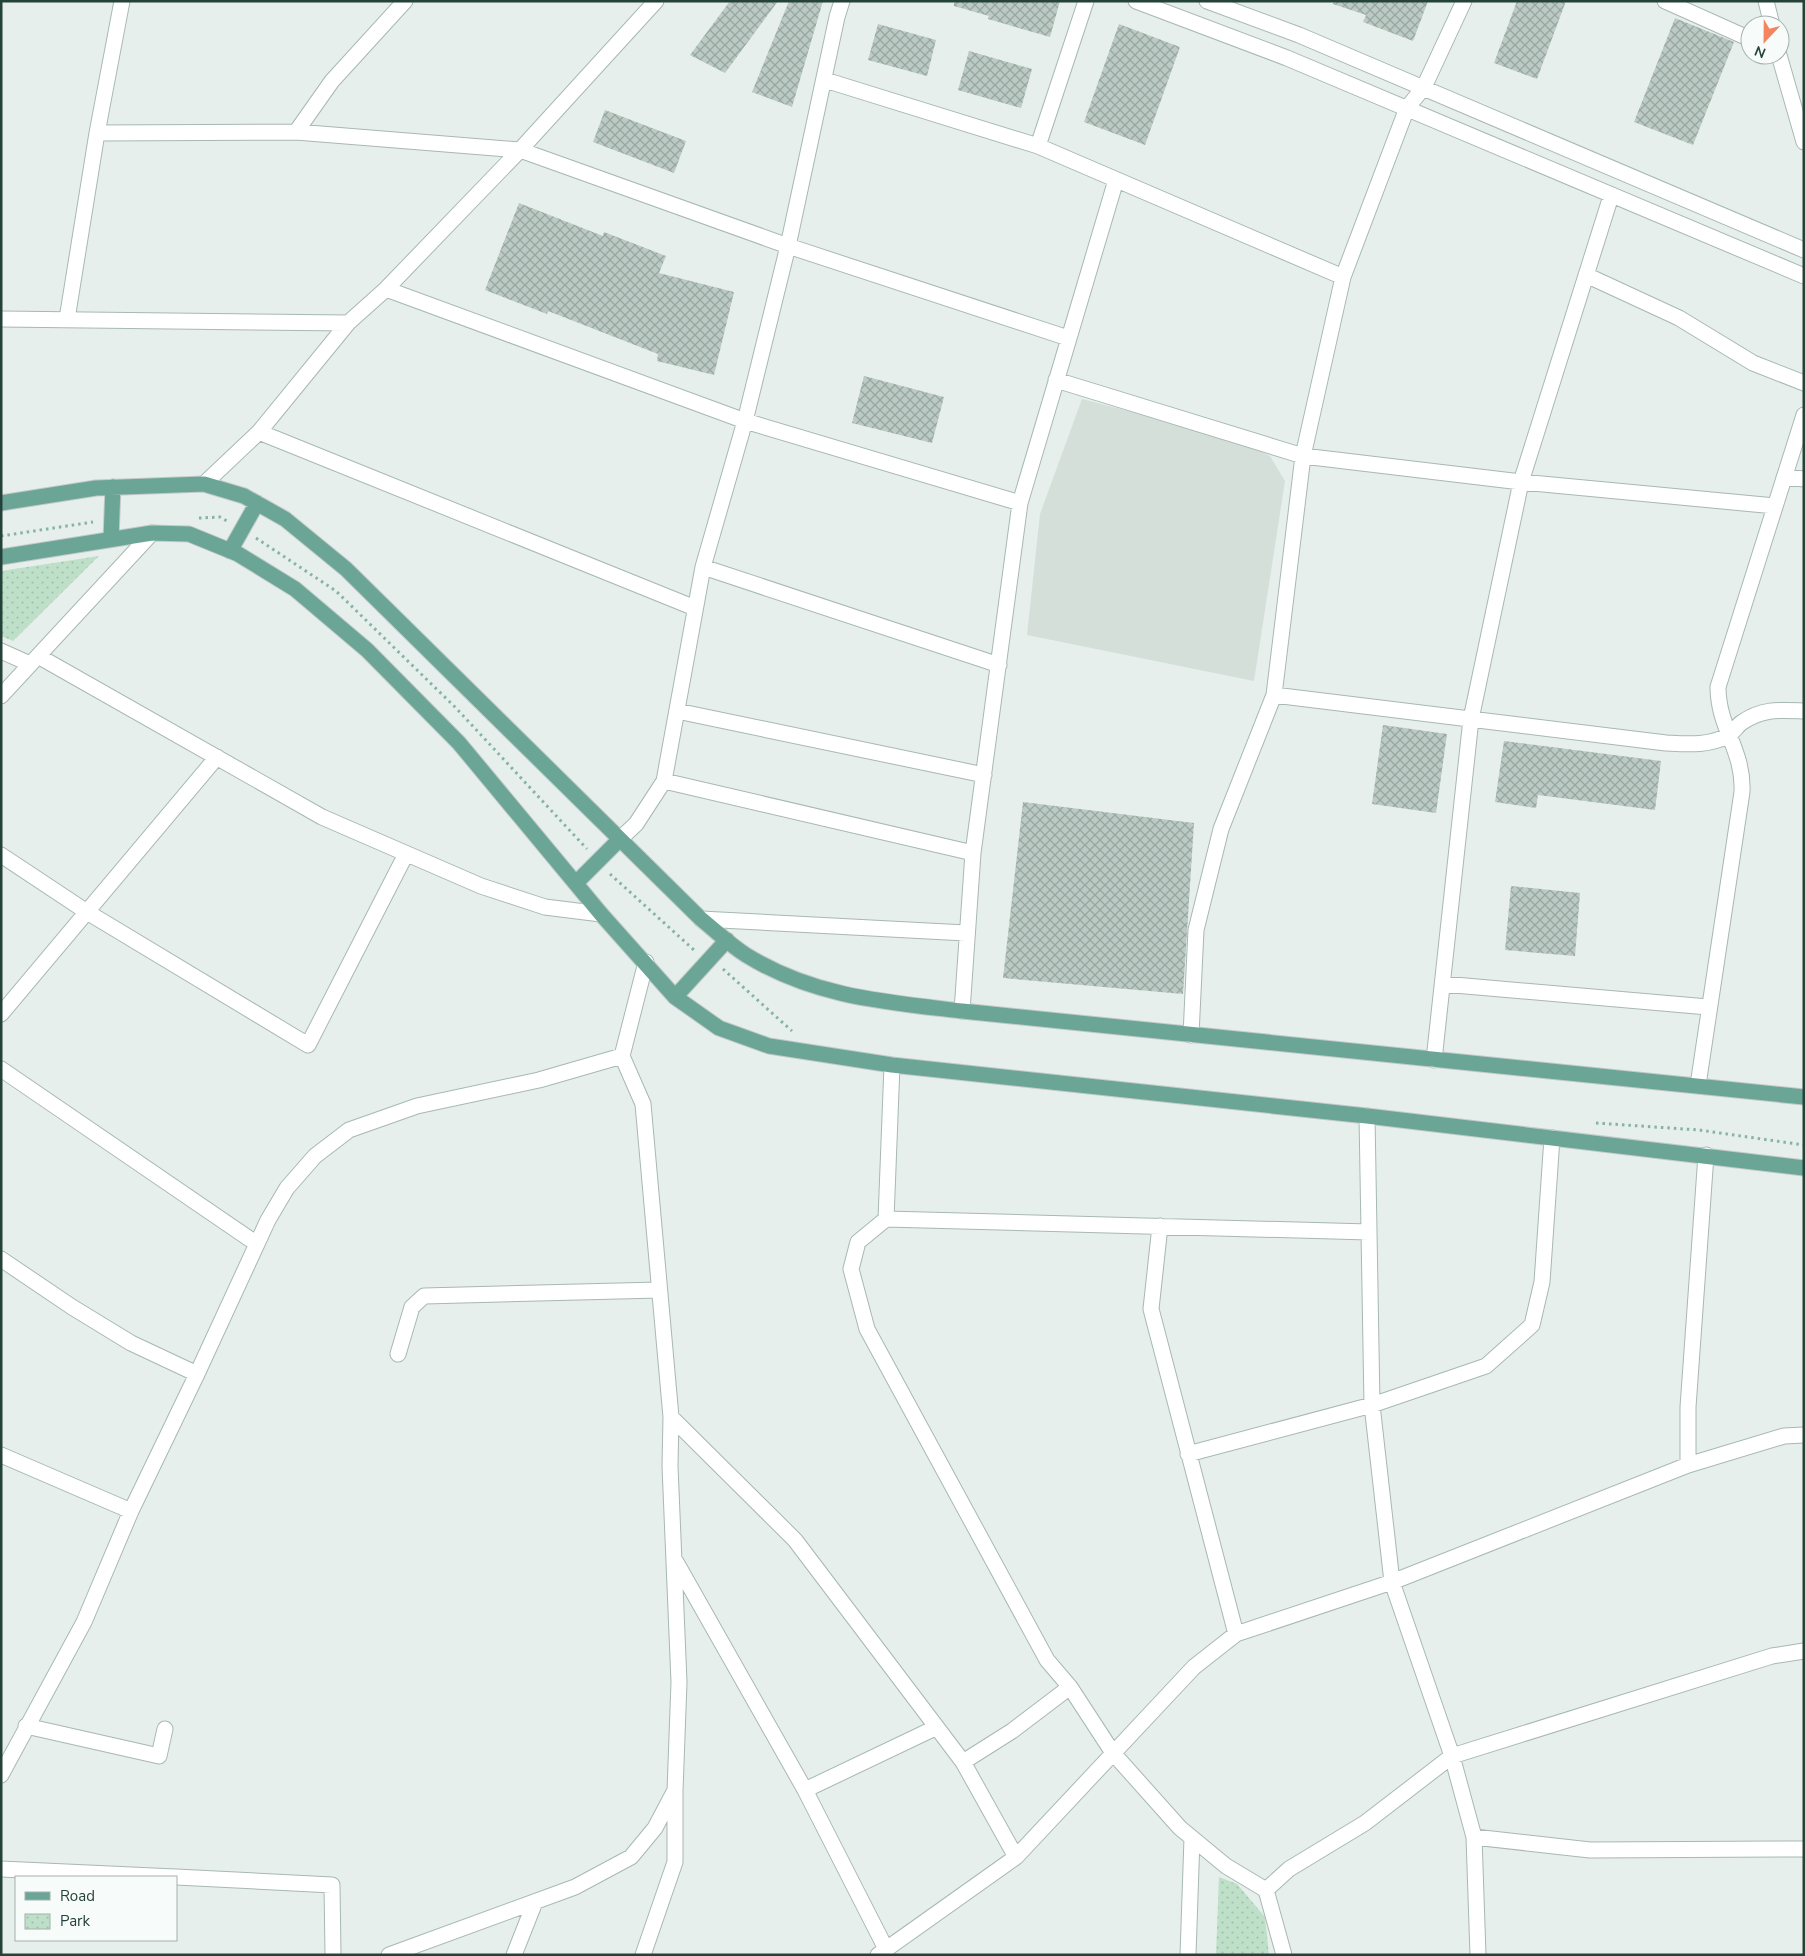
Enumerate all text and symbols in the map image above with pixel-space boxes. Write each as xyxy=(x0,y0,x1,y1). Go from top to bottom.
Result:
north arrow xyxy=(1740,15,1790,65)
text: N xyxy=(1752,41,1769,62)
legend xyxy=(15,1876,178,1941)
text: Road xyxy=(60,1886,95,1906)
text: Park xyxy=(60,1911,90,1931)

